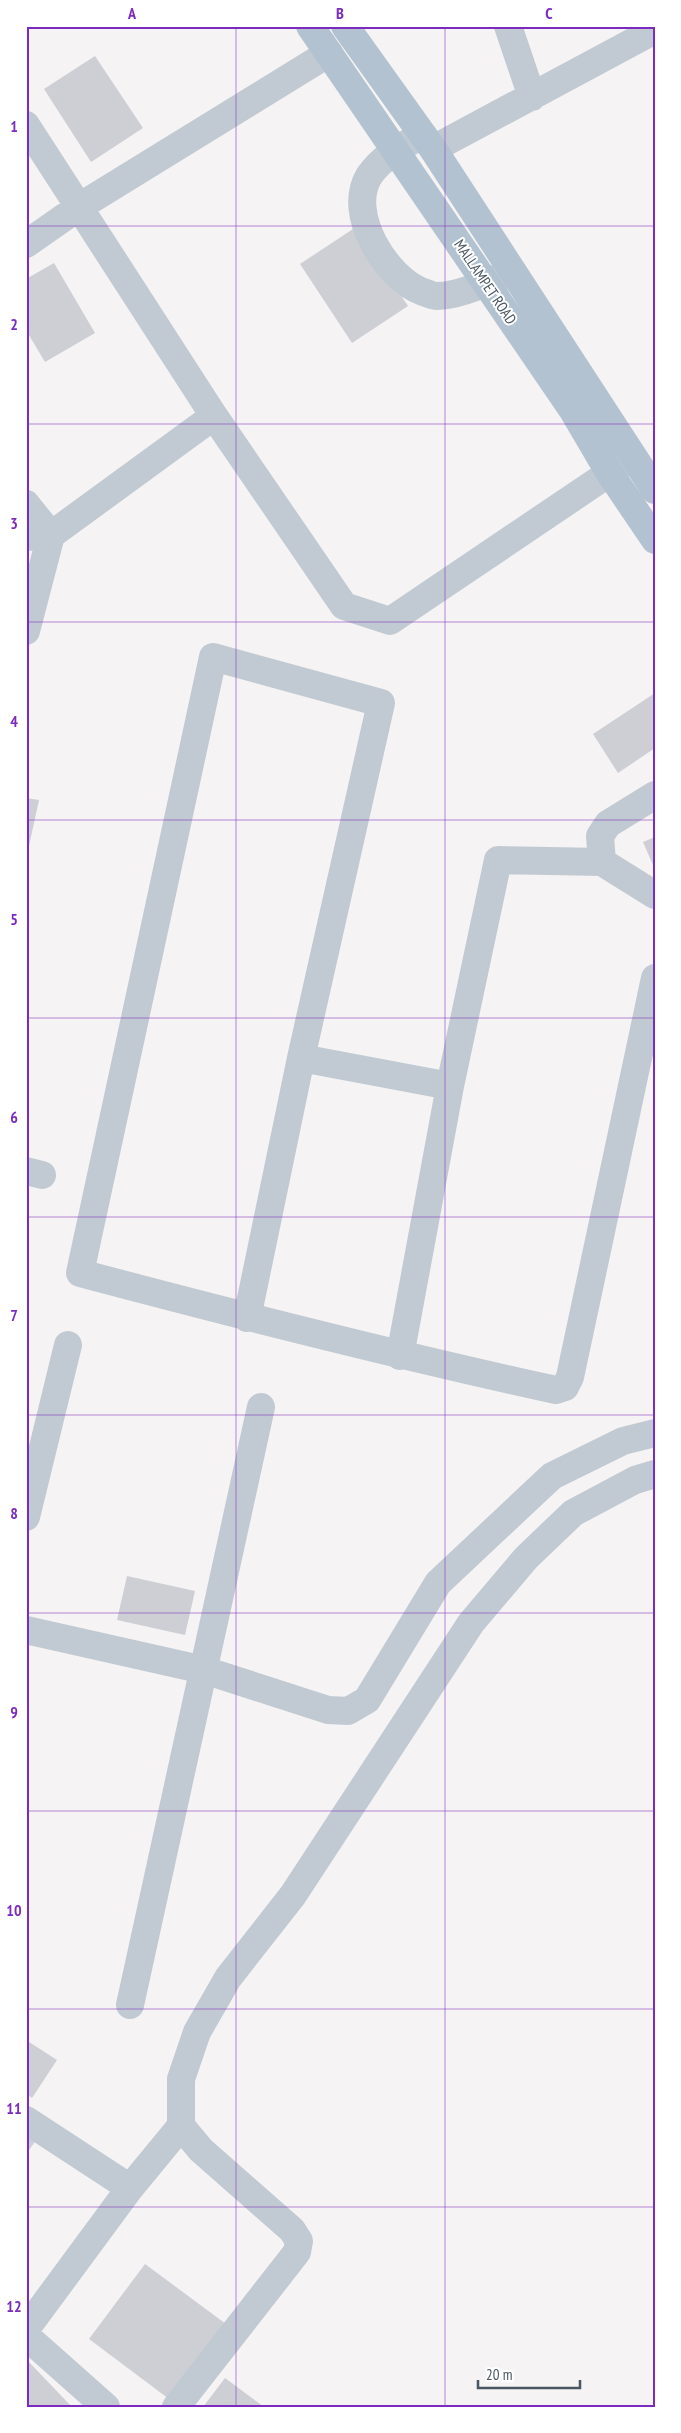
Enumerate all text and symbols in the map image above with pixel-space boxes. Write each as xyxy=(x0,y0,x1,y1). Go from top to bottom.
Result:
text: A xyxy=(127,3,137,23)
text: B xyxy=(336,3,344,23)
text: C xyxy=(545,3,553,23)
text: 1 xyxy=(10,116,18,136)
street label: MALLAMPET ROAD xyxy=(450,236,521,328)
text: 2 xyxy=(10,314,18,334)
text: 3 xyxy=(10,513,18,533)
text: 4 xyxy=(10,711,18,731)
text: 5 xyxy=(10,909,18,929)
text: 6 xyxy=(10,1107,18,1127)
text: 7 xyxy=(10,1305,18,1325)
text: 8 xyxy=(10,1503,18,1523)
text: 9 xyxy=(10,1702,18,1722)
text: 10 xyxy=(6,1900,22,1920)
text: 11 xyxy=(6,2098,22,2118)
text: 12 xyxy=(6,2296,22,2316)
scale bar xyxy=(478,2358,581,2390)
text: 20 m xyxy=(486,2365,512,2384)

